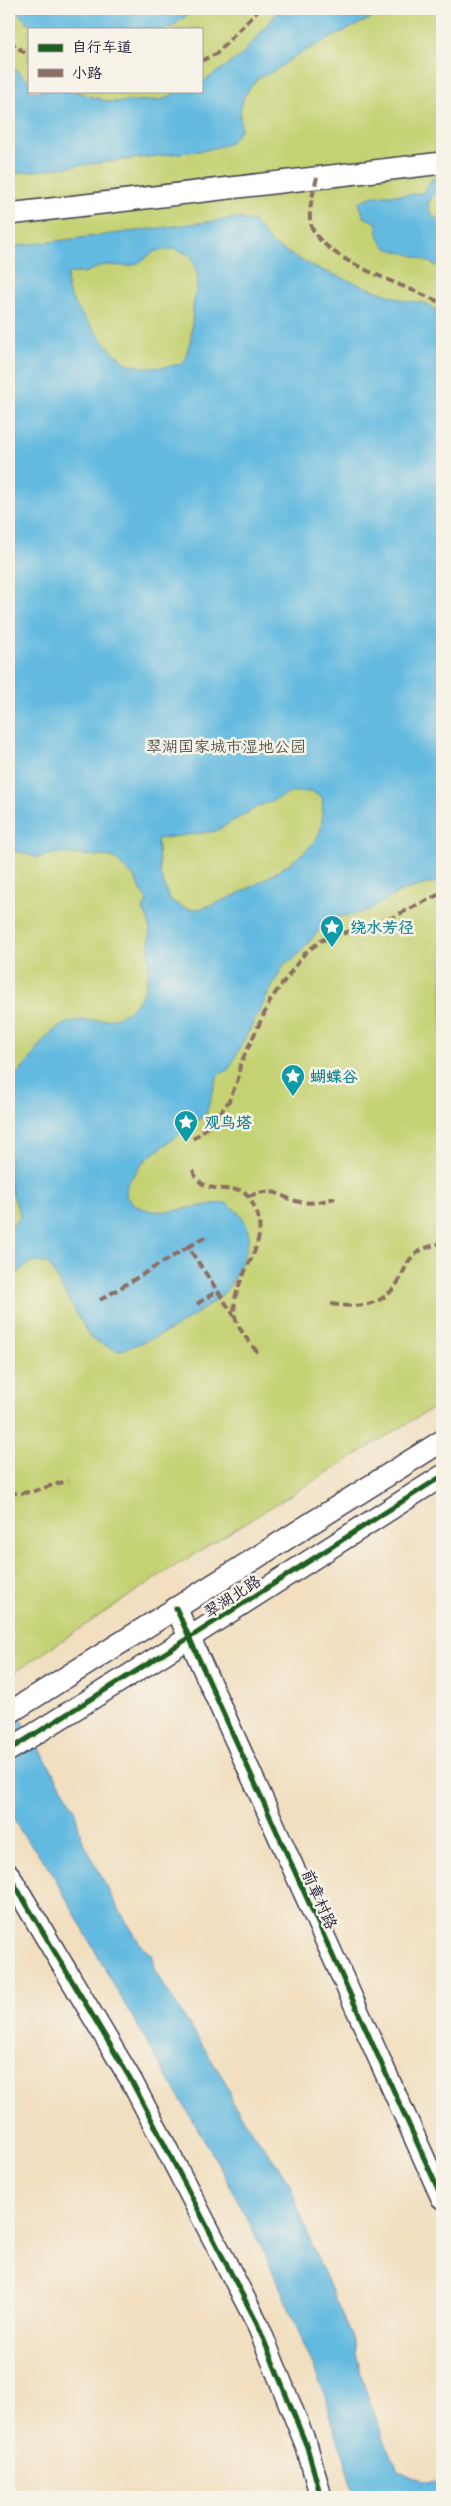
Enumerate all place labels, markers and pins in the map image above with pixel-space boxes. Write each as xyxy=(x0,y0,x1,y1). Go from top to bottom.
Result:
place icon: 绕水芳径 xyxy=(319,914,345,948)
place label: 绕水芳径 xyxy=(350,914,414,938)
place icon: 蝴蝶谷 xyxy=(280,1063,306,1097)
place label: 蝴蝶谷 xyxy=(310,1063,358,1087)
place icon: 观鸟塔 xyxy=(173,1109,199,1143)
place label: 观鸟塔 xyxy=(204,1109,252,1133)

